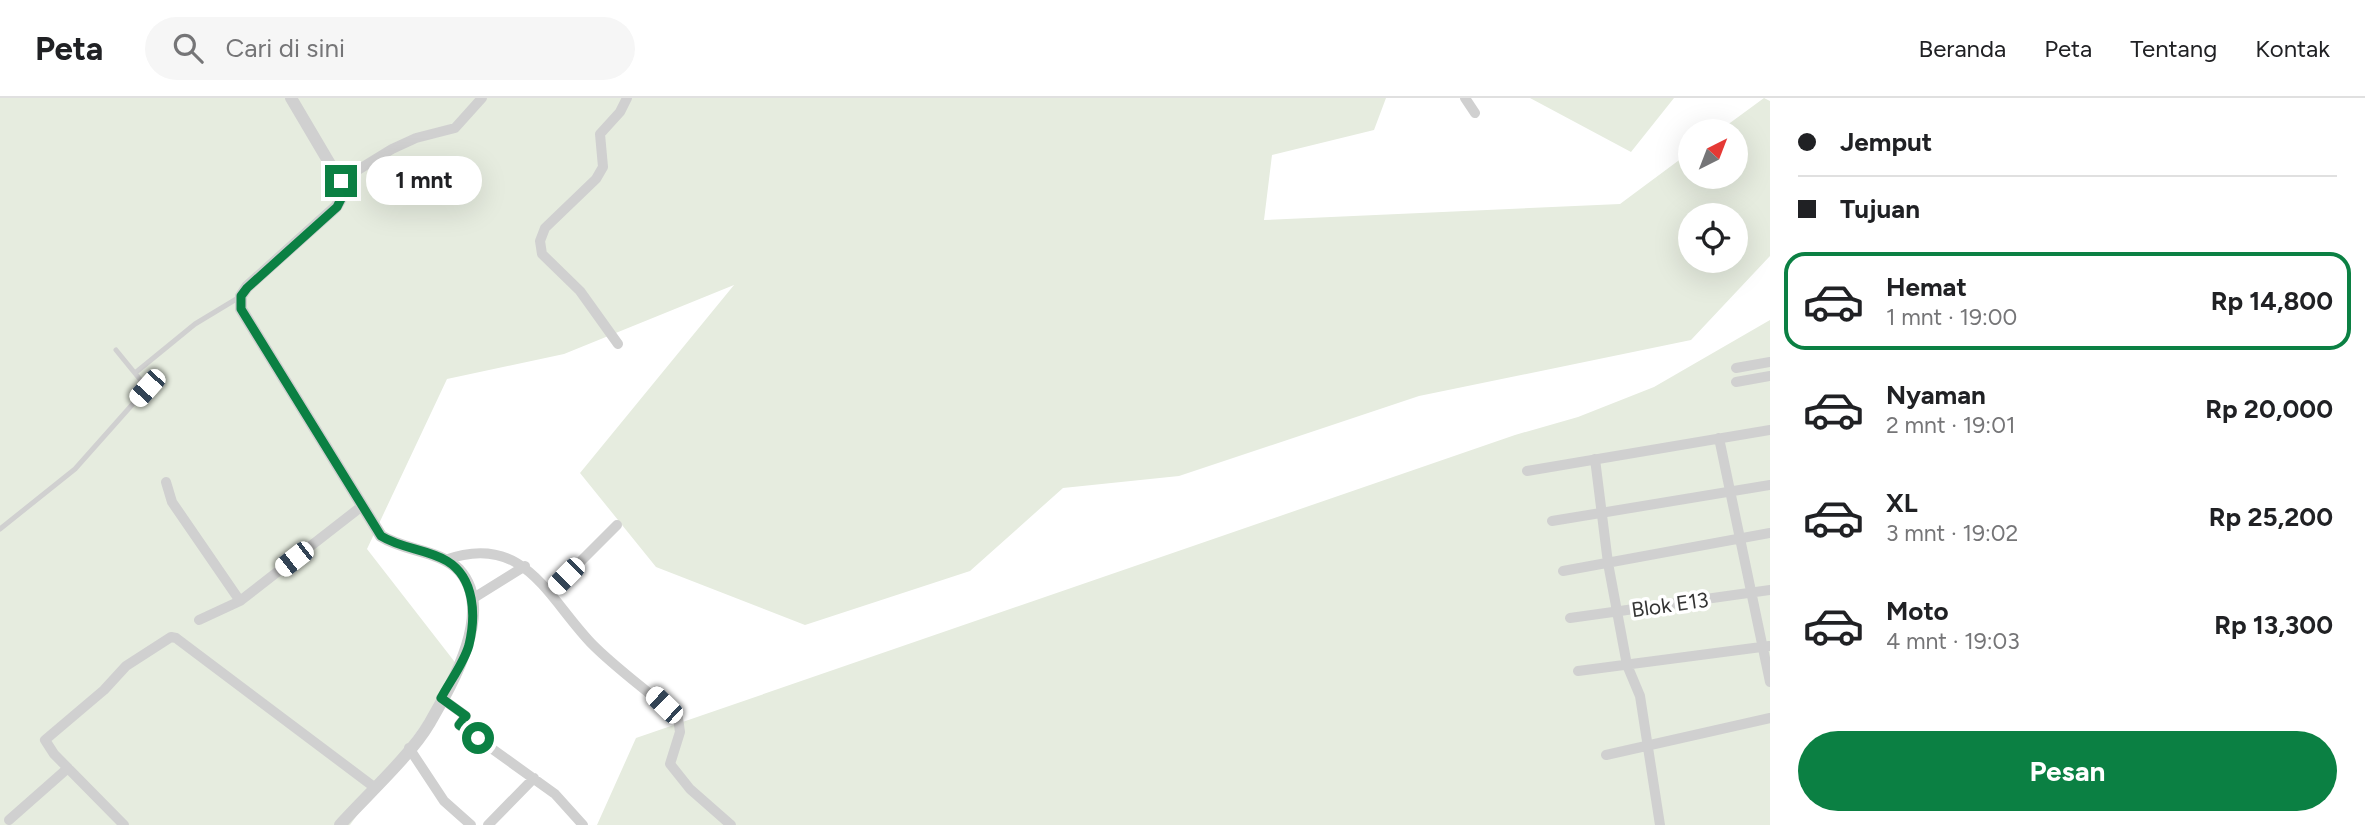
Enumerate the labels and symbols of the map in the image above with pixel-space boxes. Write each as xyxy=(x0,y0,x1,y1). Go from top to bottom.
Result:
north arrow xyxy=(1678,119,1748,189)
callout: 1 mnt xyxy=(366,156,481,206)
route end xyxy=(325,165,357,197)
car xyxy=(126,365,169,411)
car xyxy=(271,538,318,580)
car xyxy=(544,554,589,598)
street label: Blok E13 xyxy=(1630,587,1710,622)
car xyxy=(642,683,687,727)
route start xyxy=(462,722,494,754)

